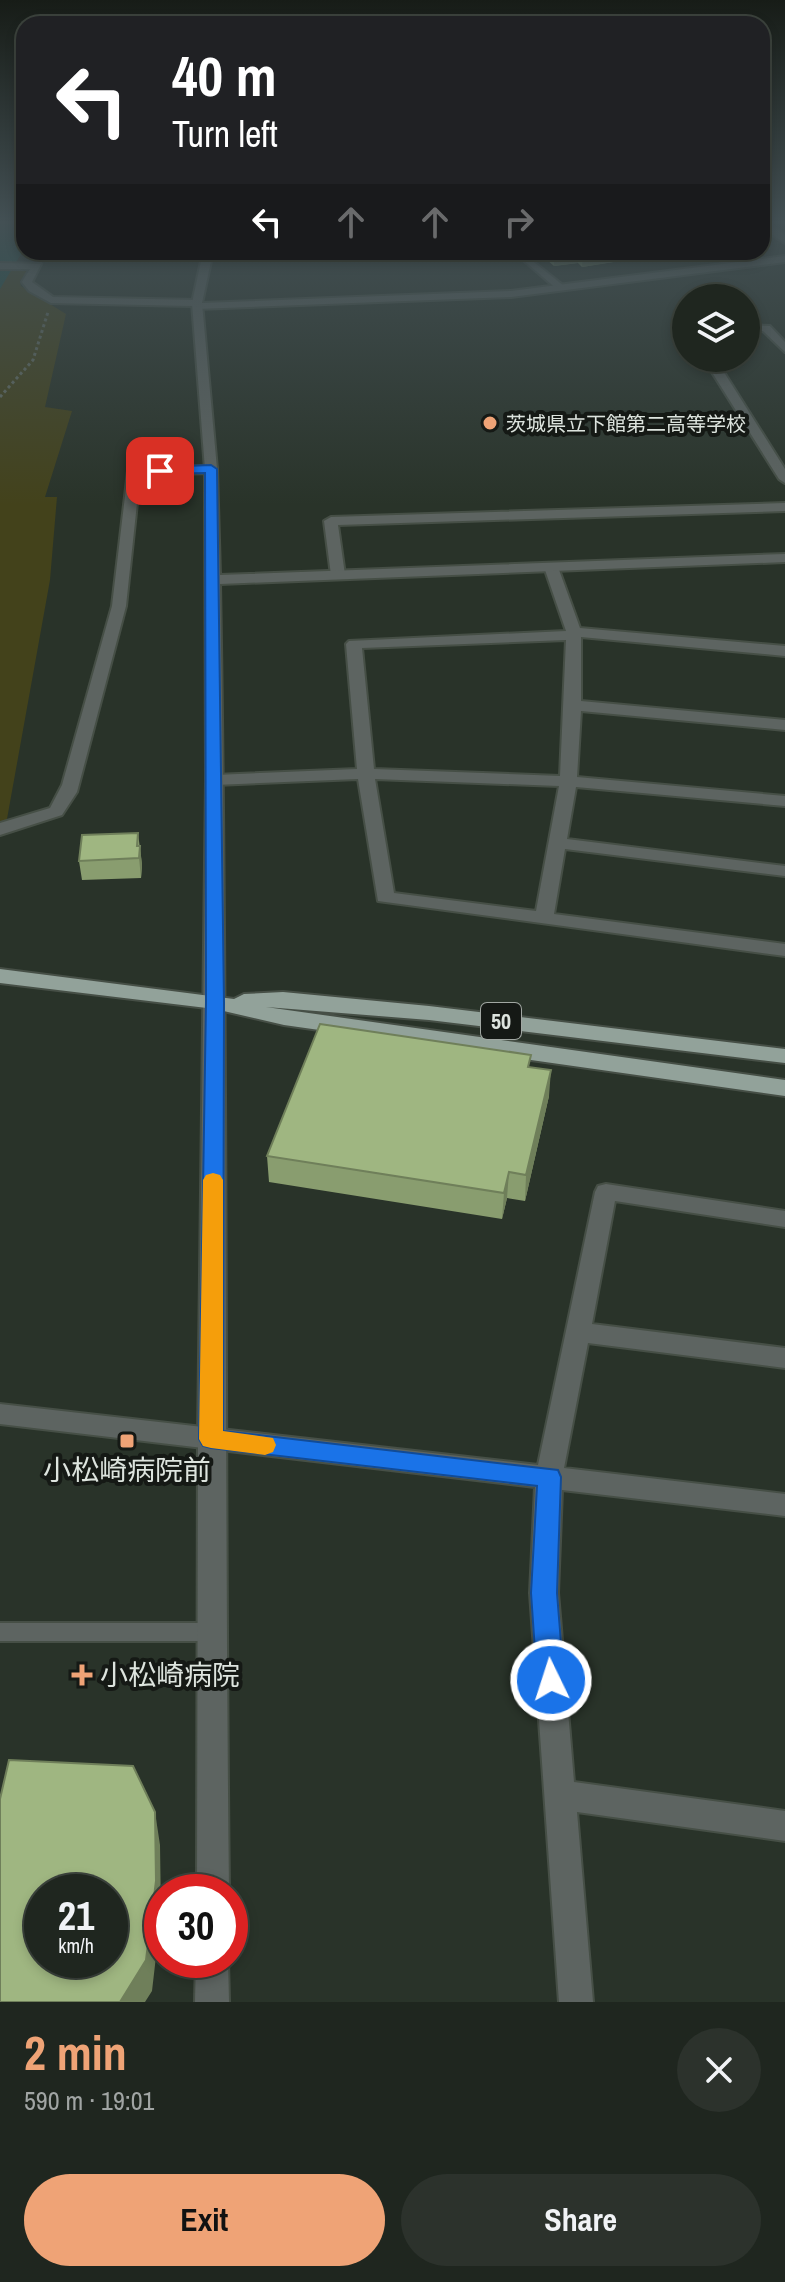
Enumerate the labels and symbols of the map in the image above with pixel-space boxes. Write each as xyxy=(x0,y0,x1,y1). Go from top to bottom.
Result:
place label: 茨城県立下館第二高等学校 xyxy=(506,410,746,437)
marker: 茨城県立下館第二高等学校 xyxy=(481,414,499,432)
pin xyxy=(126,437,194,505)
road number: 50 xyxy=(481,1003,521,1039)
marker: 小松崎病院前 xyxy=(118,1432,136,1450)
place label: 小松崎病院前 xyxy=(43,1451,211,1489)
position arrow xyxy=(509,1638,593,1722)
place label: 小松崎病院 xyxy=(100,1656,240,1694)
marker: 小松崎病院 xyxy=(71,1664,93,1686)
speed limit sign: 30 xyxy=(144,1874,248,1978)

